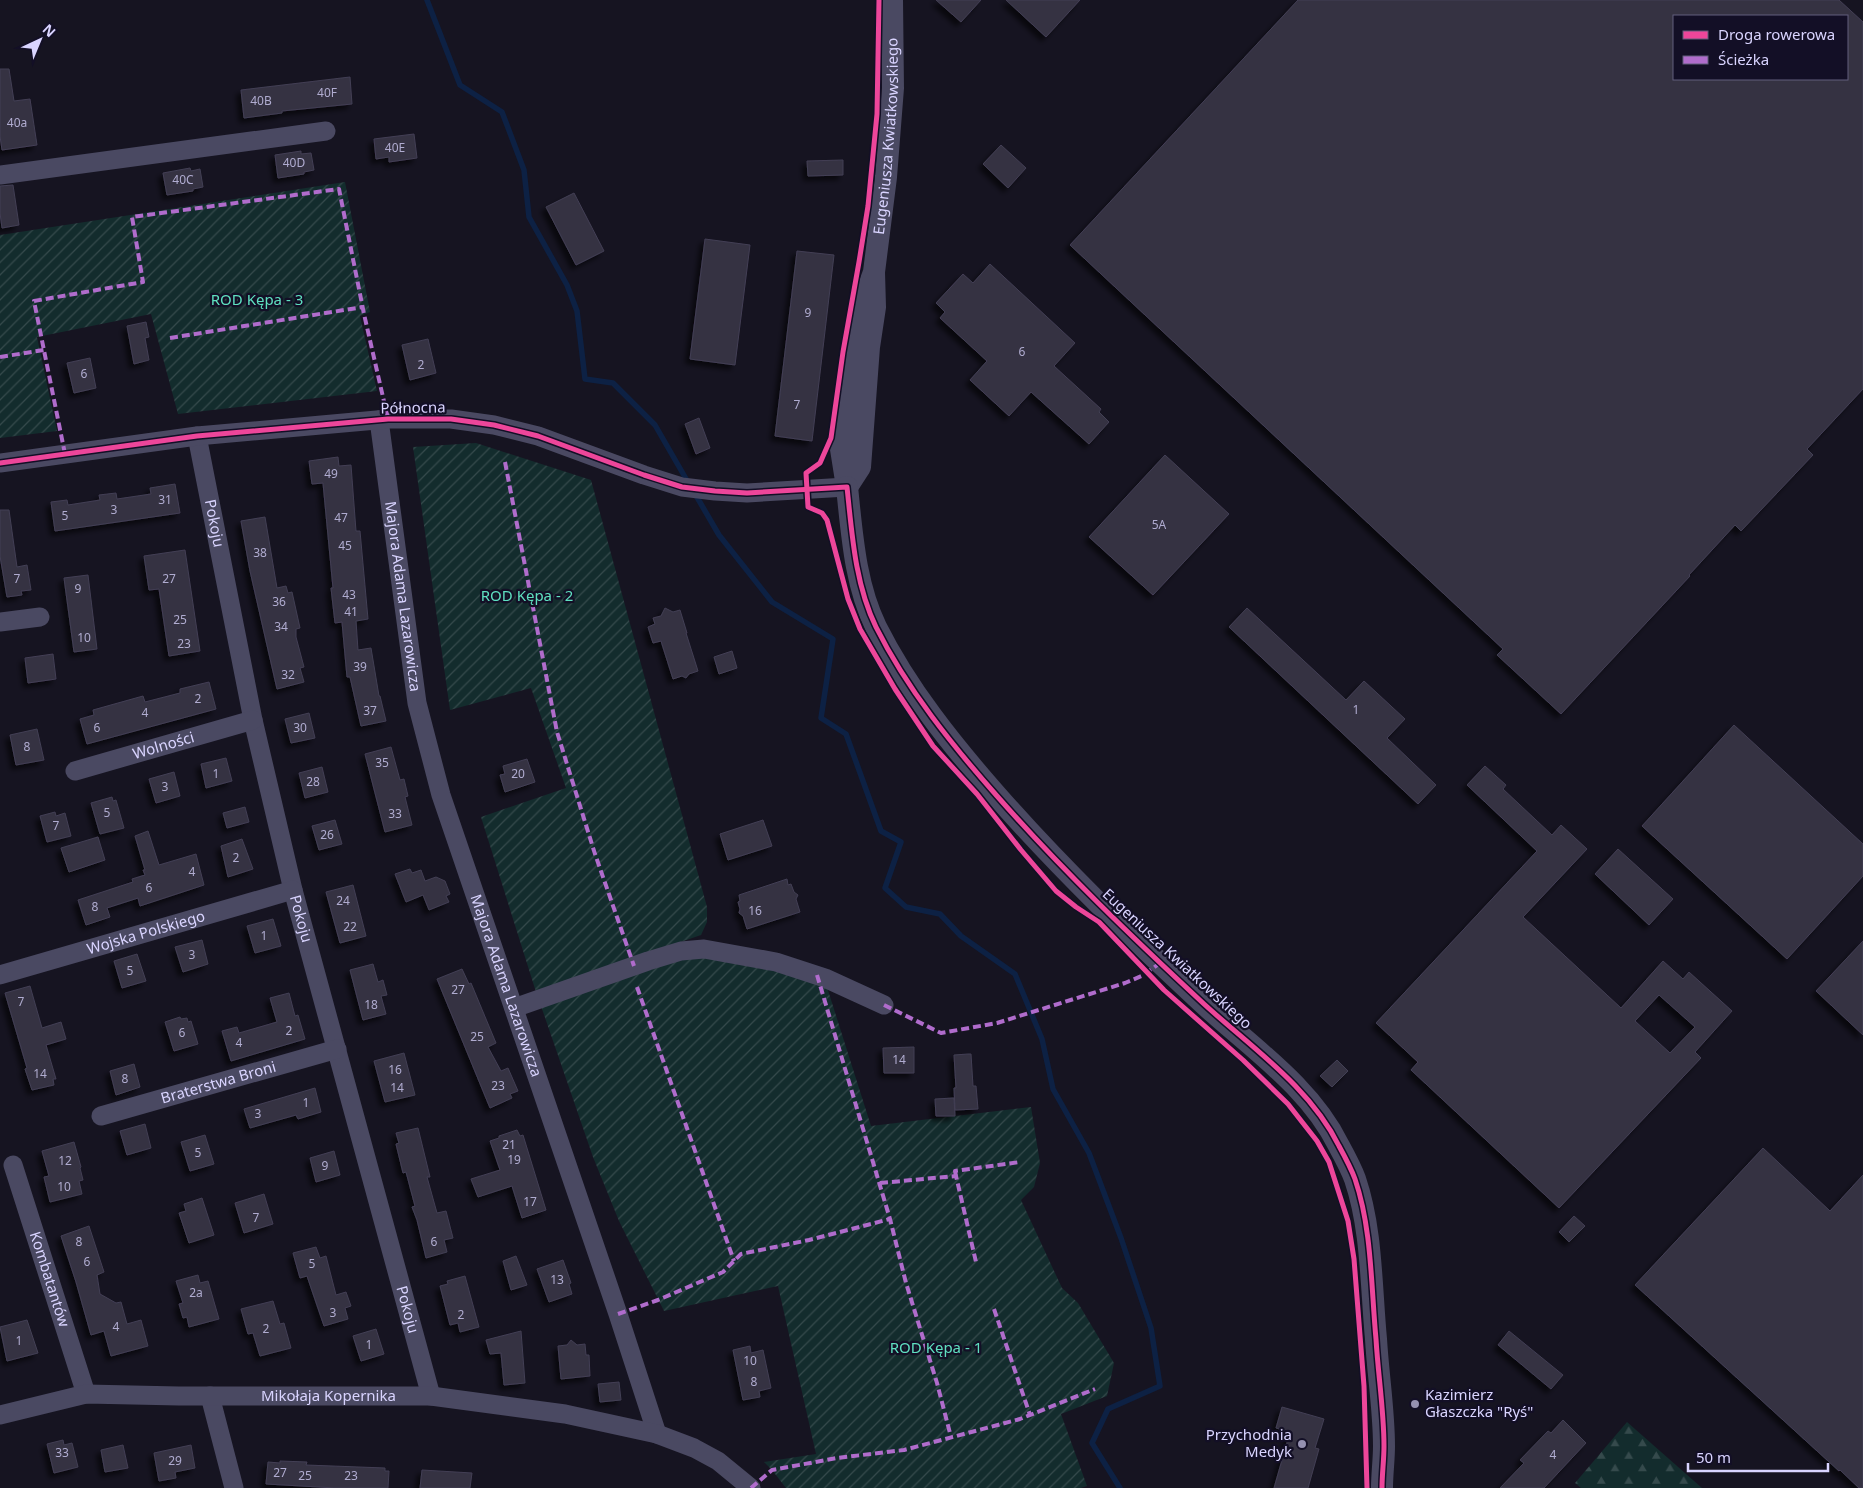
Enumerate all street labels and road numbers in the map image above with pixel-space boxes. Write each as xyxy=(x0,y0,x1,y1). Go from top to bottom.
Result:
street label: Eugeniusza Kwiatkowskiego xyxy=(868,38,902,236)
street label: Północna xyxy=(380,396,446,418)
street label: Pokoju xyxy=(201,497,230,549)
street label: Majora Adama Lazarowicza xyxy=(381,500,426,693)
street label: Wolności xyxy=(130,726,196,763)
street label: Eugeniusza Kwiatkowskiego xyxy=(1099,884,1257,1033)
street label: Majora Adama Lazarowicza xyxy=(467,891,547,1079)
street label: Pokoju xyxy=(286,893,318,945)
street label: Wojska Polskiego xyxy=(84,905,207,958)
street label: Braterstwa Broni xyxy=(158,1056,278,1108)
street label: Kombatantów xyxy=(26,1229,75,1330)
street label: Pokoju xyxy=(392,1283,424,1335)
street label: Mikołaja Kopernika xyxy=(261,1385,396,1405)

